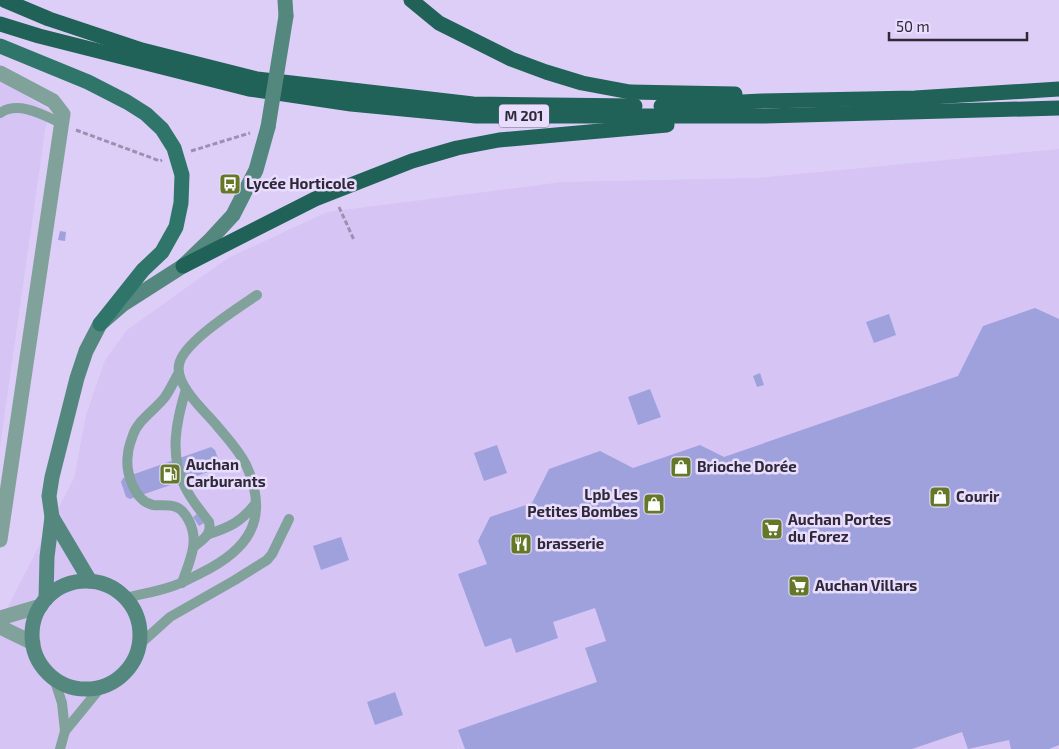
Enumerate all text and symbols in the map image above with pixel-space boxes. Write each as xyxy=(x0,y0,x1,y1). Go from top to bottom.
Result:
scale bar xyxy=(889,10,1026,42)
text: 50 m xyxy=(896,17,930,35)
road number: M 201 xyxy=(499,104,549,128)
bus stop icon: Lycée Horticole xyxy=(218,172,242,196)
place label: Lycée Horticole xyxy=(246,174,355,193)
place label: Auchan Carburants xyxy=(186,455,266,490)
shop icon: Brioche Dorée xyxy=(669,455,693,479)
place label: Brioche Dorée xyxy=(697,457,797,475)
fuel station icon: Auchan Carburants xyxy=(158,462,182,486)
place label: Lpb Les Petites Bombes xyxy=(527,485,638,520)
shop icon: Courir xyxy=(928,485,952,509)
place label: Courir xyxy=(956,487,1000,505)
shop icon: Lpb Les Petites Bombes xyxy=(642,492,666,516)
place label: Auchan Portes du Forez xyxy=(788,510,891,545)
supermarket icon: Auchan Portes du Forez xyxy=(760,517,784,541)
restaurant icon: brasserie xyxy=(509,532,533,556)
place label: brasserie xyxy=(537,534,604,552)
supermarket icon: Auchan Villars xyxy=(787,574,811,598)
place label: Auchan Villars xyxy=(815,576,917,594)

